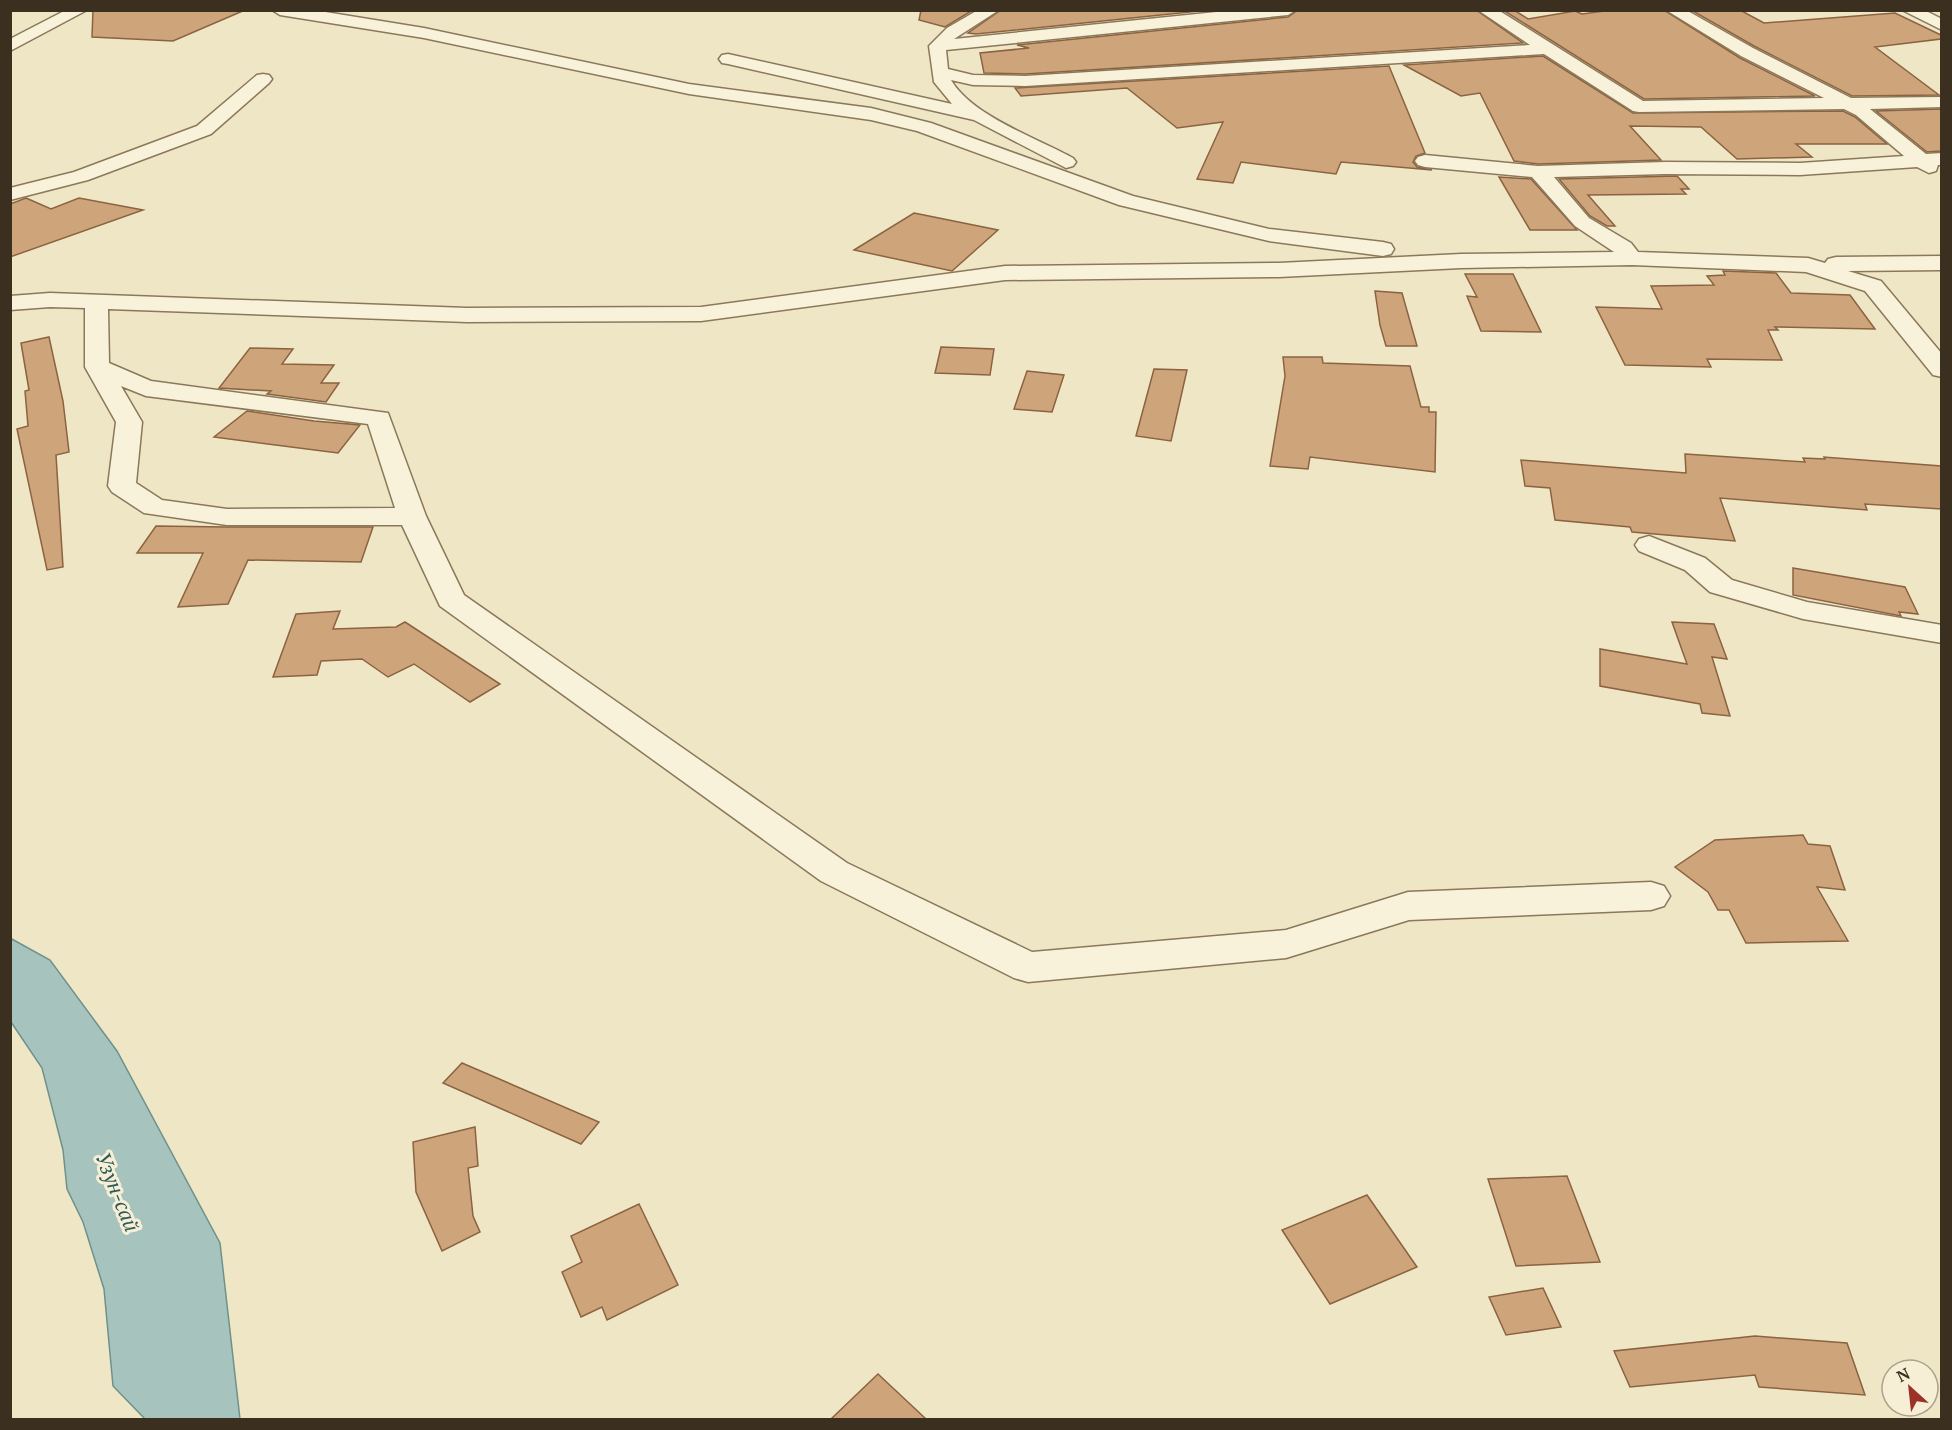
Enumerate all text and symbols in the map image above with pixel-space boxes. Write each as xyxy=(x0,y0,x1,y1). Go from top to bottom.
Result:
water label: Узун-сай xyxy=(89,1148,147,1236)
north arrow xyxy=(1880,1358,1940,1418)
text: N xyxy=(1893,1362,1914,1387)

